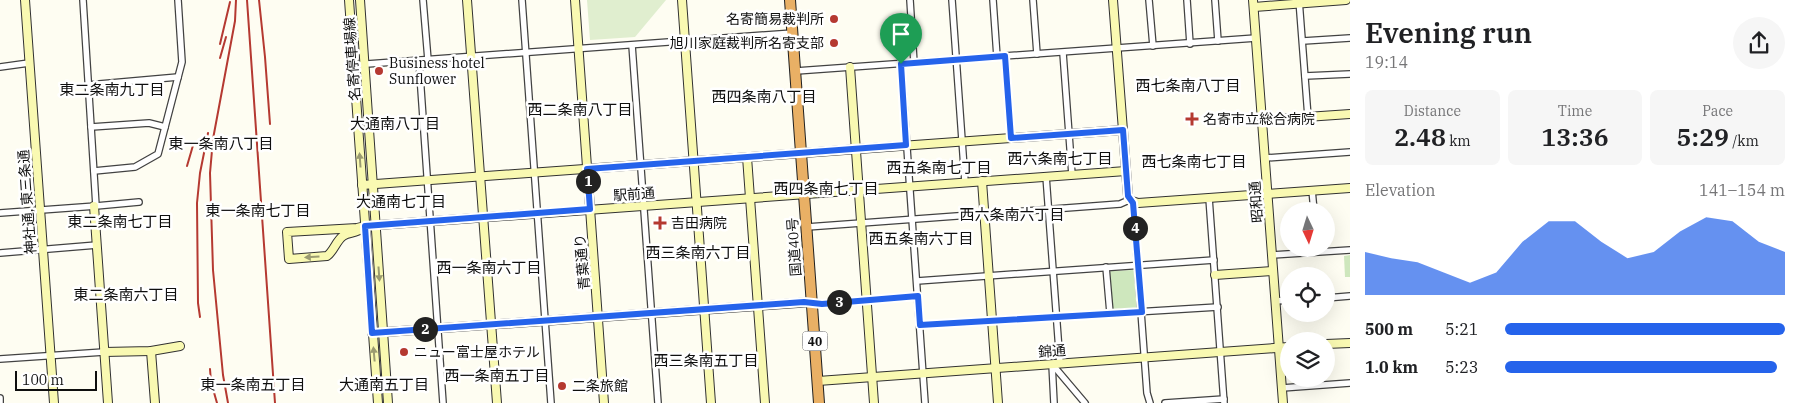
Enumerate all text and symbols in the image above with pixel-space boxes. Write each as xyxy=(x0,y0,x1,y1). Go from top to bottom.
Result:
place label: 名寄簡易裁判所 xyxy=(726,10,824,28)
marker: 名寄簡易裁判所 xyxy=(828,13,840,25)
pin xyxy=(880,13,922,64)
text: Evening run xyxy=(1365,14,1532,51)
street label: 名寄停車場線 xyxy=(340,16,364,102)
button: share xyxy=(1733,17,1785,69)
icon: arrive xyxy=(887,20,915,48)
place label: 旭川家庭裁判所名寄支部 xyxy=(670,34,824,52)
marker: 旭川家庭裁判所名寄支部 xyxy=(828,37,840,49)
text: 19:14 xyxy=(1365,52,1408,72)
place label: Business hotel Sunflower xyxy=(389,54,485,88)
marker: Business hotel Sunflower xyxy=(373,65,385,77)
district label: 西七条南八丁目 xyxy=(1135,76,1241,95)
district label: 東二条南九丁目 xyxy=(59,80,165,99)
district label: 西四条南八丁目 xyxy=(711,87,817,106)
district label: 西二条南八丁目 xyxy=(527,100,633,119)
text: Distance xyxy=(1404,102,1461,120)
text: Time xyxy=(1558,102,1592,120)
text: Pace xyxy=(1702,102,1733,120)
place label: 名寄市立総合病院 xyxy=(1203,110,1315,128)
marker: 名寄市立総合病院 xyxy=(1185,112,1199,126)
district label: 大通南八丁目 xyxy=(350,114,440,133)
text: 2.48 xyxy=(1394,120,1446,153)
text: 13:36 xyxy=(1541,120,1609,153)
text: 5:29 xyxy=(1676,120,1729,153)
text: km xyxy=(1446,132,1471,150)
text: /km xyxy=(1729,132,1759,150)
district label: 東一条南八丁目 xyxy=(168,134,274,153)
street label: 神社通, 東三条通 xyxy=(14,149,40,255)
district label: 西六条南七丁目 xyxy=(1007,149,1113,168)
one-way arrow xyxy=(356,152,364,168)
district label: 西七条南七丁目 xyxy=(1141,152,1247,171)
district label: 西五条南七丁目 xyxy=(886,158,992,177)
pin: 1 xyxy=(576,168,600,194)
text: 1 xyxy=(584,172,593,190)
district label: 西四条南七丁目 xyxy=(773,179,879,198)
street label: 昭和通 xyxy=(1246,180,1266,224)
text: Elevation xyxy=(1365,180,1435,200)
text: 141–154 m xyxy=(1699,180,1785,200)
street label: 駅前通 xyxy=(612,184,656,204)
district label: 大通南七丁目 xyxy=(356,192,446,211)
district label: 東一条南七丁目 xyxy=(205,201,311,220)
north arrow xyxy=(1280,202,1335,258)
map controls xyxy=(1280,202,1335,387)
district label: 西六条南六丁目 xyxy=(959,205,1065,224)
district label: 東二条南七丁目 xyxy=(67,212,173,231)
place label: 吉田病院 xyxy=(671,214,727,232)
marker: 吉田病院 xyxy=(653,216,667,230)
pin: 4 xyxy=(1122,216,1148,240)
street label: 国道40号 xyxy=(783,217,805,277)
text: 4 xyxy=(1131,219,1140,237)
district label: 西五条南六丁目 xyxy=(868,229,974,248)
street label: 青葉通り xyxy=(571,233,593,291)
district label: 西三条南六丁目 xyxy=(645,243,751,262)
one-way arrow xyxy=(304,254,320,262)
district label: 西一条南六丁目 xyxy=(436,258,542,277)
one-way arrow xyxy=(376,266,384,282)
button: locate xyxy=(1280,267,1335,322)
district label: 東二条南六丁目 xyxy=(73,285,179,304)
pin: 3 xyxy=(826,290,852,314)
text: 3 xyxy=(835,293,844,311)
pin: 2 xyxy=(412,316,438,342)
text: 500 m xyxy=(1365,319,1413,339)
text: 5:21 xyxy=(1445,319,1478,339)
text: 2 xyxy=(421,320,430,338)
road number: 40 xyxy=(802,332,828,351)
button: layers xyxy=(1280,332,1335,387)
street label: 錦通 xyxy=(1037,341,1067,361)
place label: ニュー富士屋ホテル xyxy=(414,343,540,361)
one-way arrow xyxy=(370,346,378,362)
marker: ニュー富士屋ホテル xyxy=(398,346,410,358)
district label: 西三条南五丁目 xyxy=(653,351,759,370)
text: 1.0 km xyxy=(1365,357,1418,377)
text: 5:23 xyxy=(1445,357,1478,377)
district label: 西一条南五丁目 xyxy=(444,366,550,385)
scale bar xyxy=(15,368,98,391)
text: 100 m xyxy=(22,371,64,389)
district label: 東一条南五丁目 xyxy=(200,375,306,394)
district label: 大通南五丁目 xyxy=(339,375,429,394)
place label: 二条旅館 xyxy=(572,377,628,395)
marker: 二条旅館 xyxy=(556,380,568,392)

